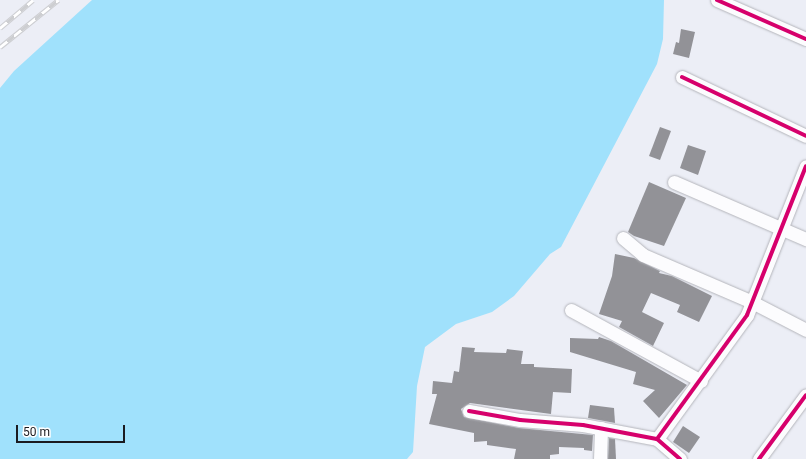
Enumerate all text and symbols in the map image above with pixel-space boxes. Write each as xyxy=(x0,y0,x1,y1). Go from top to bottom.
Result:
scale bar xyxy=(18,417,127,443)
text: 50 m xyxy=(23,425,50,439)

